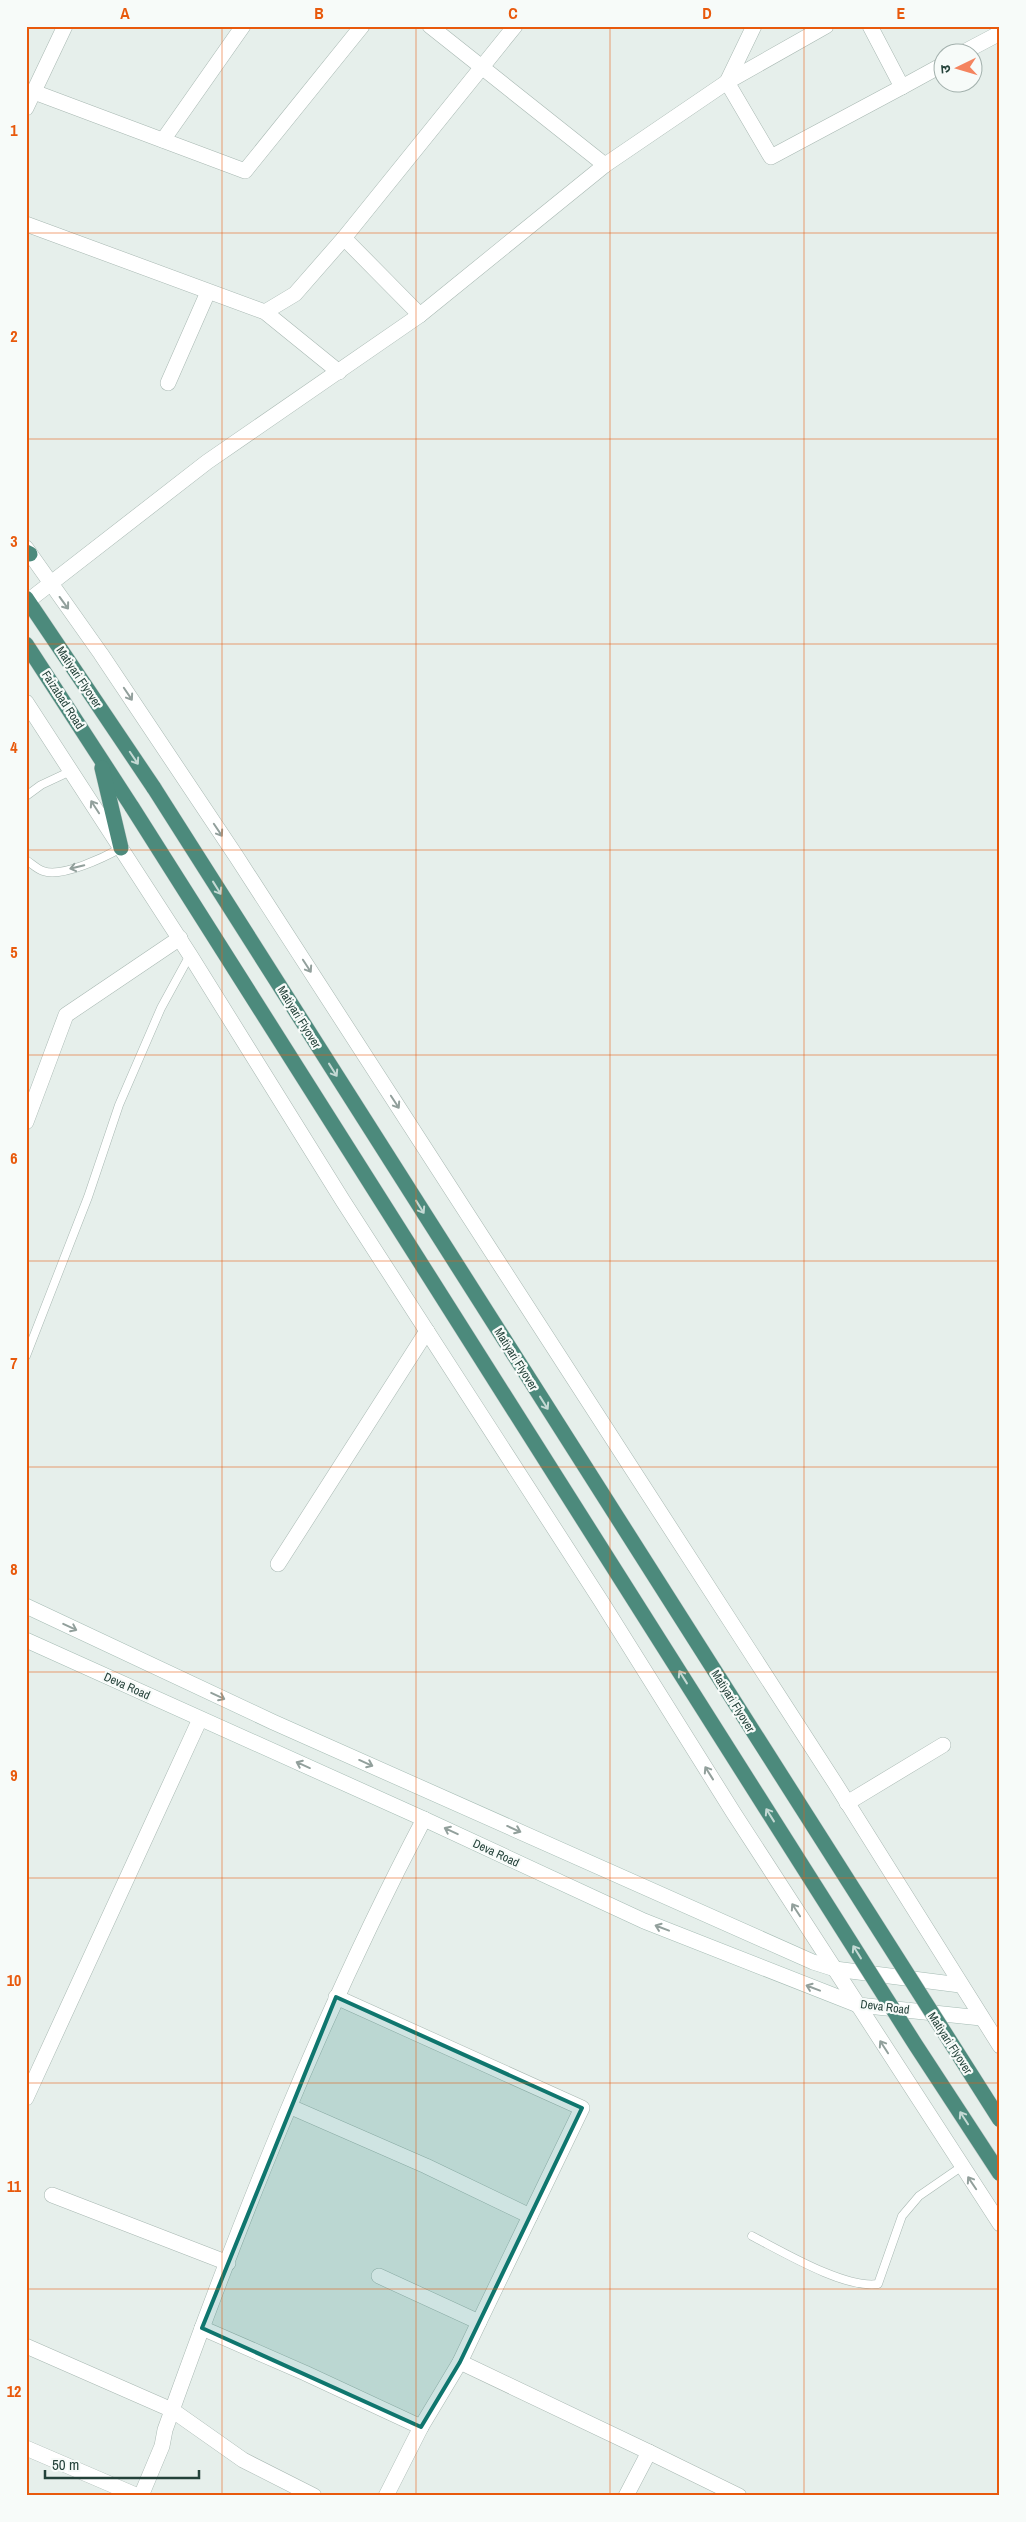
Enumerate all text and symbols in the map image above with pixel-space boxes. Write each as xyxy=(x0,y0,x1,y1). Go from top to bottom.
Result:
text: A xyxy=(120,2,130,24)
text: B xyxy=(314,2,324,24)
text: C xyxy=(508,2,518,24)
text: D xyxy=(702,2,712,24)
text: E xyxy=(897,2,906,24)
north arrow xyxy=(934,42,984,92)
text: उ xyxy=(936,63,954,74)
text: 1 xyxy=(10,119,18,141)
text: 2 xyxy=(10,325,18,347)
text: 3 xyxy=(10,530,18,552)
one-way arrow xyxy=(59,596,69,610)
street label: Matiyari Flyover xyxy=(53,643,106,711)
street label: Faizabad Road xyxy=(38,668,88,732)
one-way arrow xyxy=(123,687,133,701)
text: 4 xyxy=(10,736,18,758)
one-way arrow xyxy=(129,750,139,764)
one-way arrow xyxy=(89,800,100,814)
one-way arrow xyxy=(213,822,223,836)
one-way arrow xyxy=(69,863,85,872)
one-way arrow xyxy=(212,881,223,895)
text: 5 xyxy=(10,941,18,963)
one-way arrow xyxy=(302,958,312,972)
street label: Matiyari Flyover xyxy=(274,983,325,1052)
one-way arrow xyxy=(328,1062,338,1076)
one-way arrow xyxy=(390,1095,400,1109)
text: 6 xyxy=(10,1147,18,1169)
one-way arrow xyxy=(415,1199,425,1213)
street label: Matiyari Flyover xyxy=(491,1325,542,1394)
text: 7 xyxy=(10,1352,18,1374)
one-way arrow xyxy=(539,1396,549,1410)
text: 8 xyxy=(10,1558,18,1580)
one-way arrow xyxy=(63,1622,78,1632)
street label: Matiyari Flyover xyxy=(708,1667,759,1736)
street label: Deva Road xyxy=(101,1669,153,1703)
one-way arrow xyxy=(678,1671,688,1685)
one-way arrow xyxy=(210,1691,225,1701)
one-way arrow xyxy=(358,1758,373,1768)
one-way arrow xyxy=(296,1759,311,1769)
text: 9 xyxy=(10,1764,18,1786)
one-way arrow xyxy=(703,1767,713,1781)
one-way arrow xyxy=(765,1808,775,1822)
one-way arrow xyxy=(506,1825,521,1835)
one-way arrow xyxy=(444,1826,459,1836)
street label: Deva Road xyxy=(470,1835,522,1871)
one-way arrow xyxy=(791,1903,802,1917)
one-way arrow xyxy=(655,1923,670,1933)
one-way arrow xyxy=(852,1945,862,1959)
text: 10 xyxy=(7,1969,21,1991)
one-way arrow xyxy=(806,1982,821,1991)
street label: Deva Road xyxy=(860,1996,910,2018)
street label: Matiyari Flyover xyxy=(924,2009,976,2078)
one-way arrow xyxy=(879,2040,889,2054)
one-way arrow xyxy=(958,2111,969,2125)
text: 11 xyxy=(7,2175,22,2197)
one-way arrow xyxy=(967,2177,977,2191)
text: 12 xyxy=(7,2380,21,2402)
scale bar xyxy=(45,2447,199,2479)
text: 50 m xyxy=(52,2454,79,2475)

